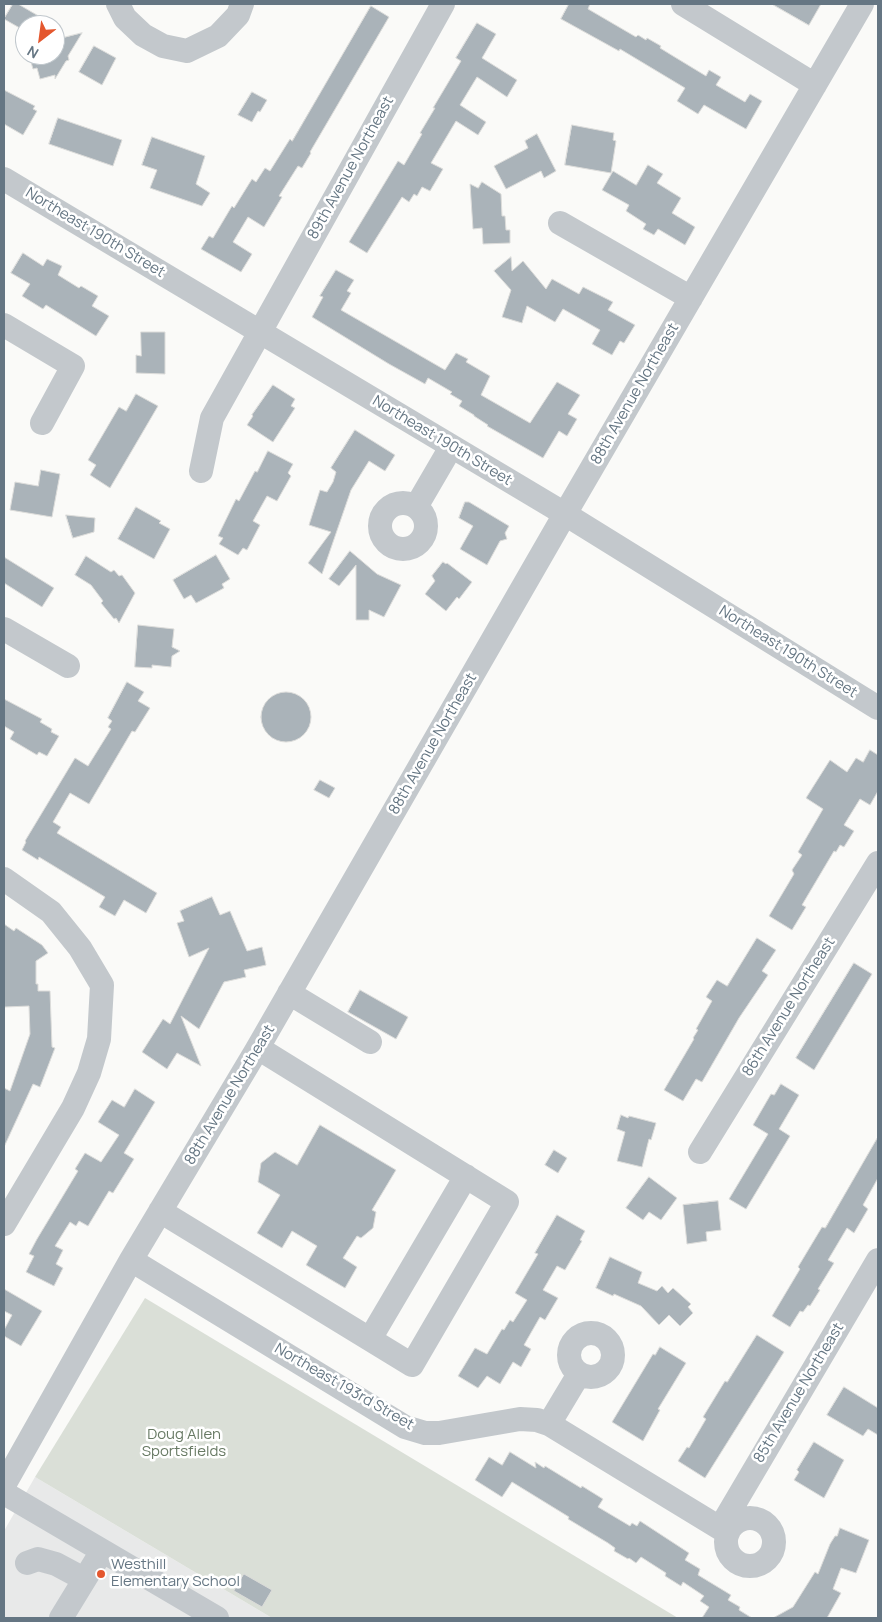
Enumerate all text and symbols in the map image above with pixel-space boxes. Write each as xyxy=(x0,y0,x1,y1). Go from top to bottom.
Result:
north arrow xyxy=(15,15,65,65)
text: N xyxy=(24,42,42,63)
street label: 89th Avenue Northeast xyxy=(304,93,398,243)
street label: Northeast 190th Street xyxy=(22,184,168,282)
street label: 88th Avenue Northeast xyxy=(587,320,683,468)
street label: Northeast 190th Street xyxy=(369,392,515,490)
street label: Northeast 190th Street xyxy=(716,602,860,702)
street label: 88th Avenue Northeast xyxy=(385,670,481,818)
street label: 86th Avenue Northeast xyxy=(739,934,839,1080)
street label: 88th Avenue Northeast xyxy=(181,1022,279,1168)
street label: 85th Avenue Northeast xyxy=(750,1320,848,1466)
street label: Northeast 193rd Street xyxy=(271,1340,417,1434)
park label: Doug Allen Sportsfields xyxy=(142,1426,226,1461)
place label: Westhill Elementary School xyxy=(111,1556,240,1591)
marker: Westhill Elementary School xyxy=(95,1568,107,1580)

